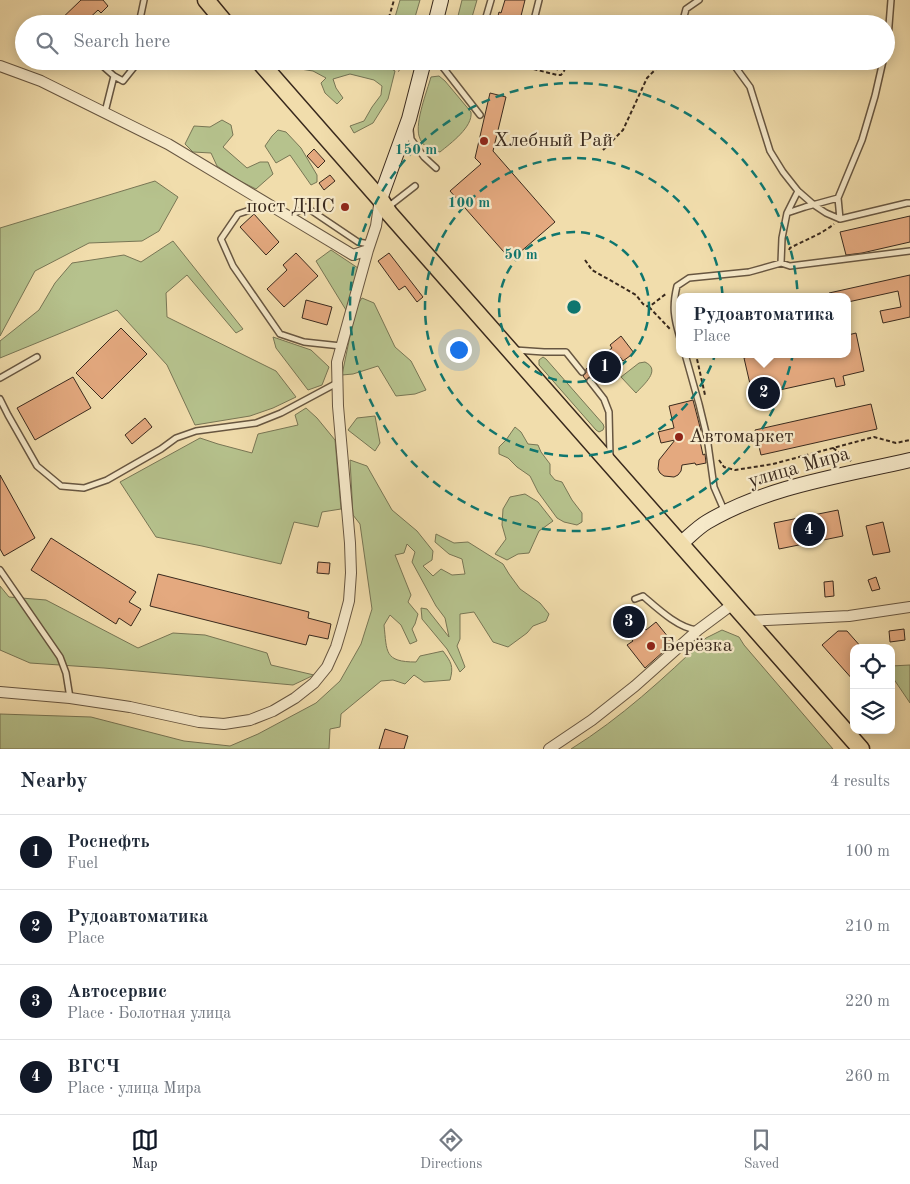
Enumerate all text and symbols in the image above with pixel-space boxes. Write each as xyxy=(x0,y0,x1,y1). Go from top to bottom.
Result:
search box xyxy=(15,15,895,70)
icon: search xyxy=(33,29,61,57)
text: Search here xyxy=(73,33,170,52)
place label: Хлебный Рай xyxy=(494,131,613,151)
marker: Хлебный Рай xyxy=(478,135,490,147)
text: 150 m xyxy=(395,143,437,158)
text: 100 m xyxy=(448,196,490,211)
place label: пост ДПС xyxy=(246,197,335,217)
marker: пост ДПС xyxy=(339,201,351,213)
text: 50 m xyxy=(504,248,538,263)
popup xyxy=(676,293,851,358)
centre of rings xyxy=(565,298,583,316)
text: Рудоавтоматика xyxy=(693,306,834,325)
text: Place xyxy=(693,329,730,345)
your location xyxy=(446,337,472,363)
pin: 1 xyxy=(589,348,621,386)
pin: 2 xyxy=(748,374,780,412)
place label: Автомаркет xyxy=(689,427,794,447)
marker: Автомаркет xyxy=(673,431,685,443)
street label: улица Мира xyxy=(746,444,852,492)
pin: 4 xyxy=(793,511,825,549)
pin: 3 xyxy=(613,603,645,641)
place label: Берёзка xyxy=(661,636,733,656)
marker: Берёзка xyxy=(645,640,657,652)
map controls xyxy=(850,644,895,734)
button: locate xyxy=(850,644,895,689)
button: layers xyxy=(850,689,895,734)
text: Nearby xyxy=(20,771,88,792)
text: 4 results xyxy=(830,774,890,790)
text: Роснефть xyxy=(67,833,150,852)
text: 1 xyxy=(31,844,41,860)
text: 100 m xyxy=(845,844,890,860)
text: Fuel xyxy=(67,856,98,872)
text: Рудоавтоматика xyxy=(67,908,208,927)
text: 2 xyxy=(31,919,41,935)
text: 210 m xyxy=(845,919,890,935)
text: Place xyxy=(67,931,104,947)
text: Автосервис xyxy=(67,983,167,1002)
text: 3 xyxy=(31,994,41,1010)
text: 220 m xyxy=(845,994,890,1010)
text: Place · Болотная улица xyxy=(67,1006,231,1022)
text: ВГСЧ xyxy=(67,1058,120,1077)
text: 4 xyxy=(31,1069,41,1085)
text: 260 m xyxy=(845,1069,890,1085)
text: Place · улица Мира xyxy=(67,1081,202,1097)
tab: Map xyxy=(131,1126,159,1173)
tab: Directions xyxy=(420,1126,482,1173)
tab: Saved xyxy=(744,1126,779,1173)

